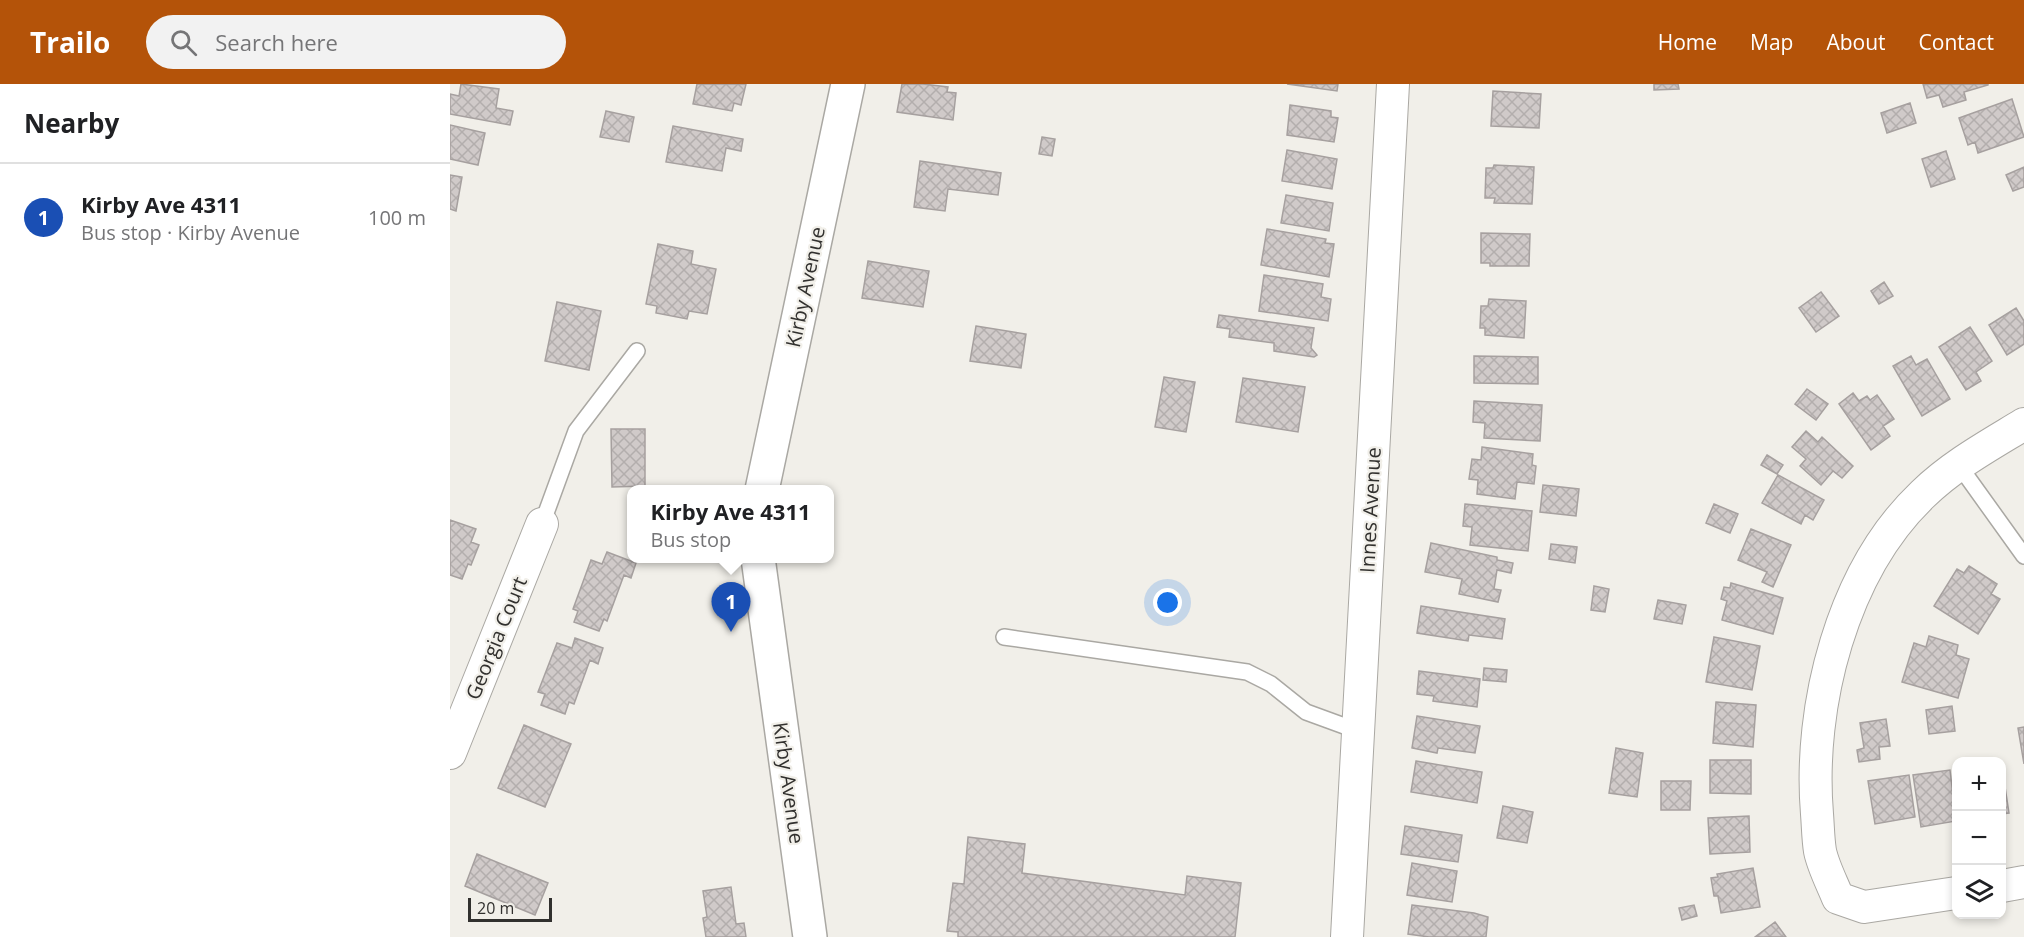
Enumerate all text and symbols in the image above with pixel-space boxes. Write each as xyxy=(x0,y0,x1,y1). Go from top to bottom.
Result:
search box xyxy=(146,15,566,69)
text: Trailo xyxy=(30,23,110,61)
icon: search xyxy=(167,26,200,59)
text: Search here xyxy=(215,27,338,57)
text: Home xyxy=(1658,28,1717,56)
text: Map xyxy=(1750,28,1793,56)
text: About xyxy=(1826,28,1886,56)
text: Contact xyxy=(1919,28,1994,56)
text: Nearby xyxy=(24,105,119,141)
text: Kirby Ave 4311 xyxy=(81,189,241,219)
text: 1 xyxy=(38,204,49,231)
text: 100 m xyxy=(368,204,426,231)
text: Bus stop · Kirby Avenue xyxy=(81,219,300,246)
street label: Kirby Avenue xyxy=(779,224,831,350)
street label: Innes Avenue xyxy=(1353,447,1387,573)
popup xyxy=(627,485,834,563)
text: Kirby Ave 4311 xyxy=(650,496,811,526)
text: Bus stop xyxy=(650,526,731,553)
street label: Georgia Court xyxy=(459,572,533,704)
pin: 1 xyxy=(712,582,750,632)
your location xyxy=(1153,588,1182,617)
street label: Kirby Avenue xyxy=(767,720,811,846)
map controls xyxy=(1952,757,2006,919)
button: + xyxy=(1952,757,2006,811)
button: − xyxy=(1952,811,2006,865)
button: layers xyxy=(1952,865,2006,919)
scale bar xyxy=(468,895,552,922)
text: 20 m xyxy=(477,897,514,919)

